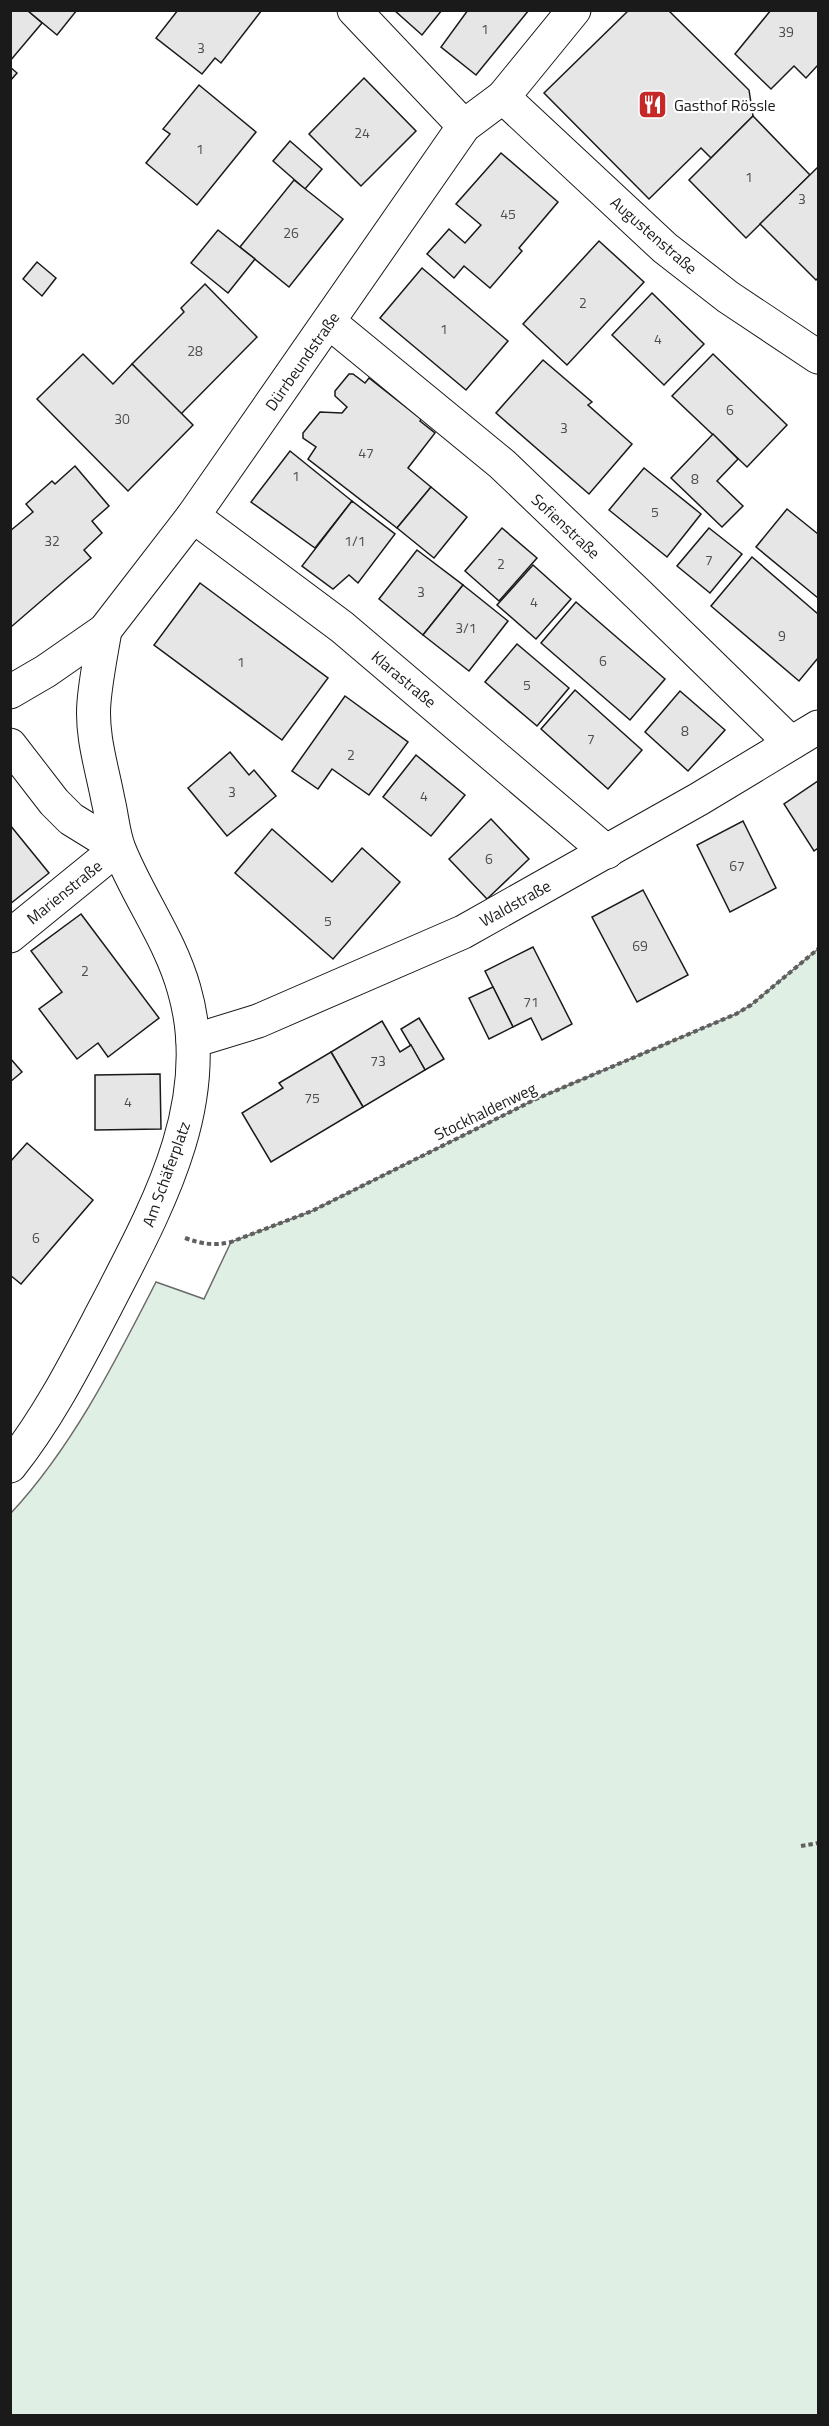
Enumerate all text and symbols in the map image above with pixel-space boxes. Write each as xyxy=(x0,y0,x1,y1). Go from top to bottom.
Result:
house number: 1 xyxy=(481,18,489,39)
house number: 39 xyxy=(778,21,794,42)
house number: 3 xyxy=(197,37,205,58)
restaurant icon: Gasthof Rössle xyxy=(637,89,669,121)
place label: Gasthof Rössle xyxy=(674,93,776,117)
house number: 24 xyxy=(354,122,370,143)
house number: 1 xyxy=(196,138,204,159)
house number: 1 xyxy=(745,166,753,187)
house number: 3 xyxy=(798,188,806,209)
street label: Augustenstraße xyxy=(605,190,703,280)
house number: 45 xyxy=(500,203,516,224)
house number: 26 xyxy=(283,222,299,243)
house number: 2 xyxy=(579,292,587,313)
street label: Dürrbeundstraße xyxy=(259,307,345,415)
house number: 1 xyxy=(440,318,448,339)
house number: 4 xyxy=(654,328,662,349)
house number: 28 xyxy=(187,340,203,361)
house number: 6 xyxy=(726,399,734,420)
house number: 30 xyxy=(114,408,130,429)
house number: 3 xyxy=(560,417,568,438)
house number: 47 xyxy=(358,442,374,463)
house number: 1 xyxy=(292,465,300,486)
house number: 8 xyxy=(691,468,699,489)
street label: Sofienstraße xyxy=(526,488,606,564)
house number: 5 xyxy=(651,501,659,522)
house number: 32 xyxy=(44,530,60,551)
house number: 1/1 xyxy=(344,530,366,551)
house number: 7 xyxy=(705,549,713,570)
house number: 2 xyxy=(497,553,505,574)
house number: 3 xyxy=(417,581,425,602)
house number: 4 xyxy=(530,591,538,612)
house number: 3/1 xyxy=(455,617,477,638)
house number: 9 xyxy=(778,625,786,646)
street label: Klarastraße xyxy=(366,645,442,713)
house number: 6 xyxy=(599,650,607,671)
house number: 1 xyxy=(237,651,245,672)
house number: 5 xyxy=(523,674,531,695)
house number: 8 xyxy=(681,720,689,741)
house number: 7 xyxy=(587,728,595,749)
house number: 2 xyxy=(347,744,355,765)
house number: 3 xyxy=(228,781,236,802)
house number: 4 xyxy=(420,785,428,806)
house number: 6 xyxy=(485,848,493,869)
street label: Marienstraße xyxy=(21,854,107,930)
house number: 67 xyxy=(729,855,745,876)
street label: Waldstraße xyxy=(475,874,555,932)
house number: 5 xyxy=(324,910,332,931)
house number: 69 xyxy=(632,935,648,956)
house number: 2 xyxy=(81,960,89,981)
house number: 71 xyxy=(523,991,539,1012)
house number: 73 xyxy=(370,1050,386,1071)
street label: Stockhaldenweg xyxy=(430,1076,540,1146)
house number: 75 xyxy=(304,1087,320,1108)
house number: 4 xyxy=(124,1091,132,1112)
street label: Am Schäferplatz xyxy=(136,1118,196,1230)
house number: 6 xyxy=(32,1227,40,1248)

